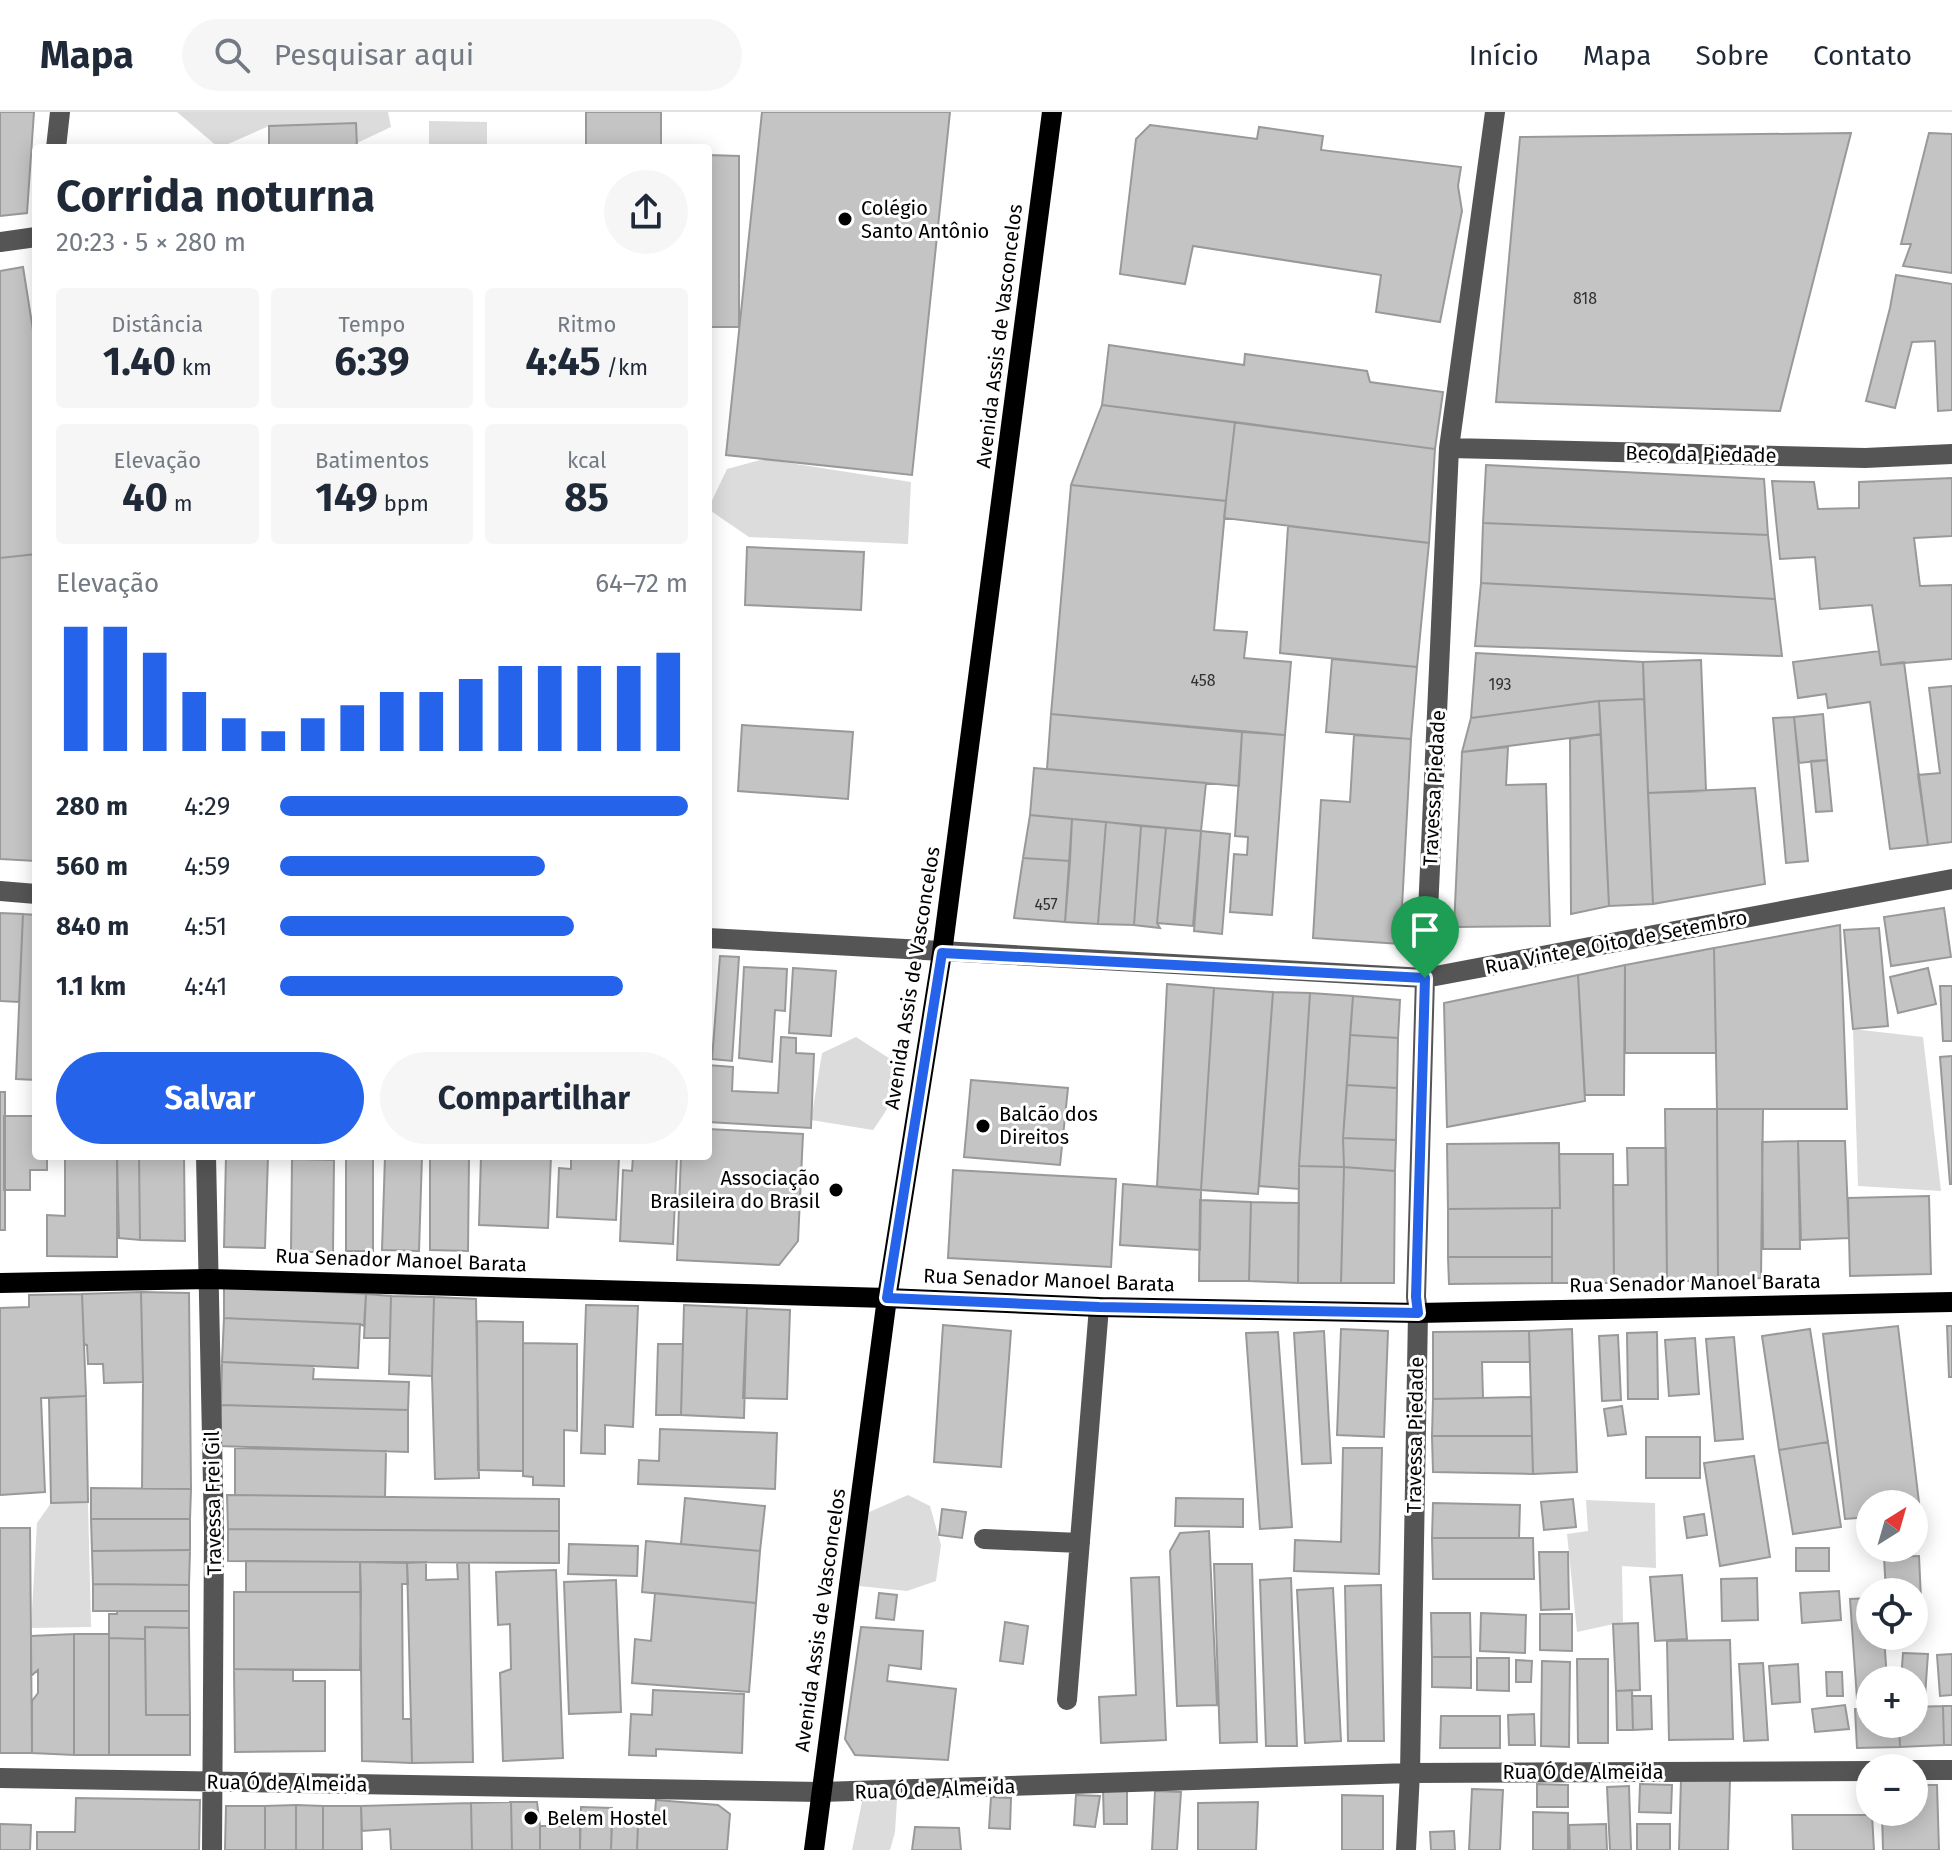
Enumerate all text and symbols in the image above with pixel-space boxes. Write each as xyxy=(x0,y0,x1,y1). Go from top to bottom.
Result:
search box xyxy=(182,19,742,91)
text: Mapa xyxy=(40,32,134,78)
icon: search xyxy=(210,33,254,77)
text: Pesquisar aqui xyxy=(274,37,474,73)
text: Início xyxy=(1469,39,1539,72)
text: Mapa xyxy=(1583,39,1651,72)
text: Sobre xyxy=(1695,39,1769,72)
text: Contato xyxy=(1813,39,1912,72)
text: Corrida noturna xyxy=(56,170,375,223)
button: share xyxy=(604,170,688,254)
place label: Colégio Santo Antônio xyxy=(861,196,989,243)
street label: Avenida Assis de Vasconcelos xyxy=(971,203,1027,469)
marker: Colégio Santo Antônio xyxy=(836,210,854,228)
text: 20:23 · 5 × 280 m xyxy=(56,227,246,258)
house number: 818 xyxy=(1573,289,1597,308)
text: Distância xyxy=(111,311,203,338)
text: Tempo xyxy=(339,311,405,338)
text: Ritmo xyxy=(557,311,616,338)
text: 1.40 xyxy=(103,338,176,386)
text: 6:39 xyxy=(334,338,410,386)
text: 4:45 xyxy=(525,338,601,386)
text: km xyxy=(176,354,212,381)
text: /km xyxy=(601,354,648,381)
street label: Beco da Piedade xyxy=(1625,441,1777,467)
text: Elevação xyxy=(114,447,201,474)
text: Batimentos xyxy=(315,447,429,474)
text: kcal xyxy=(567,447,606,474)
text: 40 xyxy=(122,474,168,522)
text: 149 xyxy=(315,474,378,522)
text: 85 xyxy=(564,474,609,522)
text: m xyxy=(168,490,193,517)
text: bpm xyxy=(378,490,429,517)
text: Elevação xyxy=(56,568,159,599)
text: 64–72 m xyxy=(595,568,688,599)
house number: 458 xyxy=(1190,671,1216,690)
house number: 193 xyxy=(1489,675,1512,694)
street label: Travessa Piedade xyxy=(1418,709,1450,867)
text: 280 m xyxy=(56,791,128,822)
text: 4:29 xyxy=(184,791,230,822)
street label: Avenida Assis de Vasconcelos xyxy=(879,845,945,1111)
text: 560 m xyxy=(56,851,128,882)
text: 4:59 xyxy=(184,851,230,882)
house number: 457 xyxy=(1034,895,1058,914)
pin xyxy=(1391,896,1459,978)
street label: Rua Vinte e Oito de Setembro xyxy=(1483,905,1749,979)
icon: arrive xyxy=(1403,908,1447,952)
text: 840 m xyxy=(56,911,129,942)
text: 4:51 xyxy=(184,911,227,942)
text: 1.1 km xyxy=(56,971,126,1002)
text: 4:41 xyxy=(184,971,228,1002)
button: Salvar xyxy=(56,1052,364,1144)
button: Compartilhar xyxy=(380,1052,688,1144)
place label: Balcão dos Direitos xyxy=(999,1102,1098,1149)
marker: Balcão dos Direitos xyxy=(974,1117,992,1135)
place label: Associação Brasileira do Brasil xyxy=(650,1166,820,1213)
marker: Associação Brasileira do Brasil xyxy=(827,1181,845,1199)
street label: Rua Senador Manoel Barata xyxy=(275,1244,527,1276)
street label: Rua Senador Manoel Barata xyxy=(923,1264,1175,1296)
street label: Rua Senador Manoel Barata xyxy=(1569,1269,1821,1297)
street label: Travessa Piedade xyxy=(1402,1357,1428,1513)
street label: Travessa Frei Gil xyxy=(200,1430,226,1576)
street label: Avenida Assis de Vasconcelos xyxy=(790,1487,850,1753)
north arrow xyxy=(1856,1490,1928,1562)
map controls xyxy=(1856,1490,1928,1826)
button: locate xyxy=(1856,1578,1928,1650)
button: + xyxy=(1856,1666,1928,1738)
button: − xyxy=(1856,1754,1928,1826)
street label: Rua Ó de Almeida xyxy=(1502,1760,1664,1784)
street label: Rua Ó de Almeida xyxy=(206,1770,368,1796)
street label: Rua Ó de Almeida xyxy=(854,1774,1016,1804)
place label: Belem Hostel xyxy=(547,1806,668,1830)
marker: Belem Hostel xyxy=(522,1809,540,1827)

